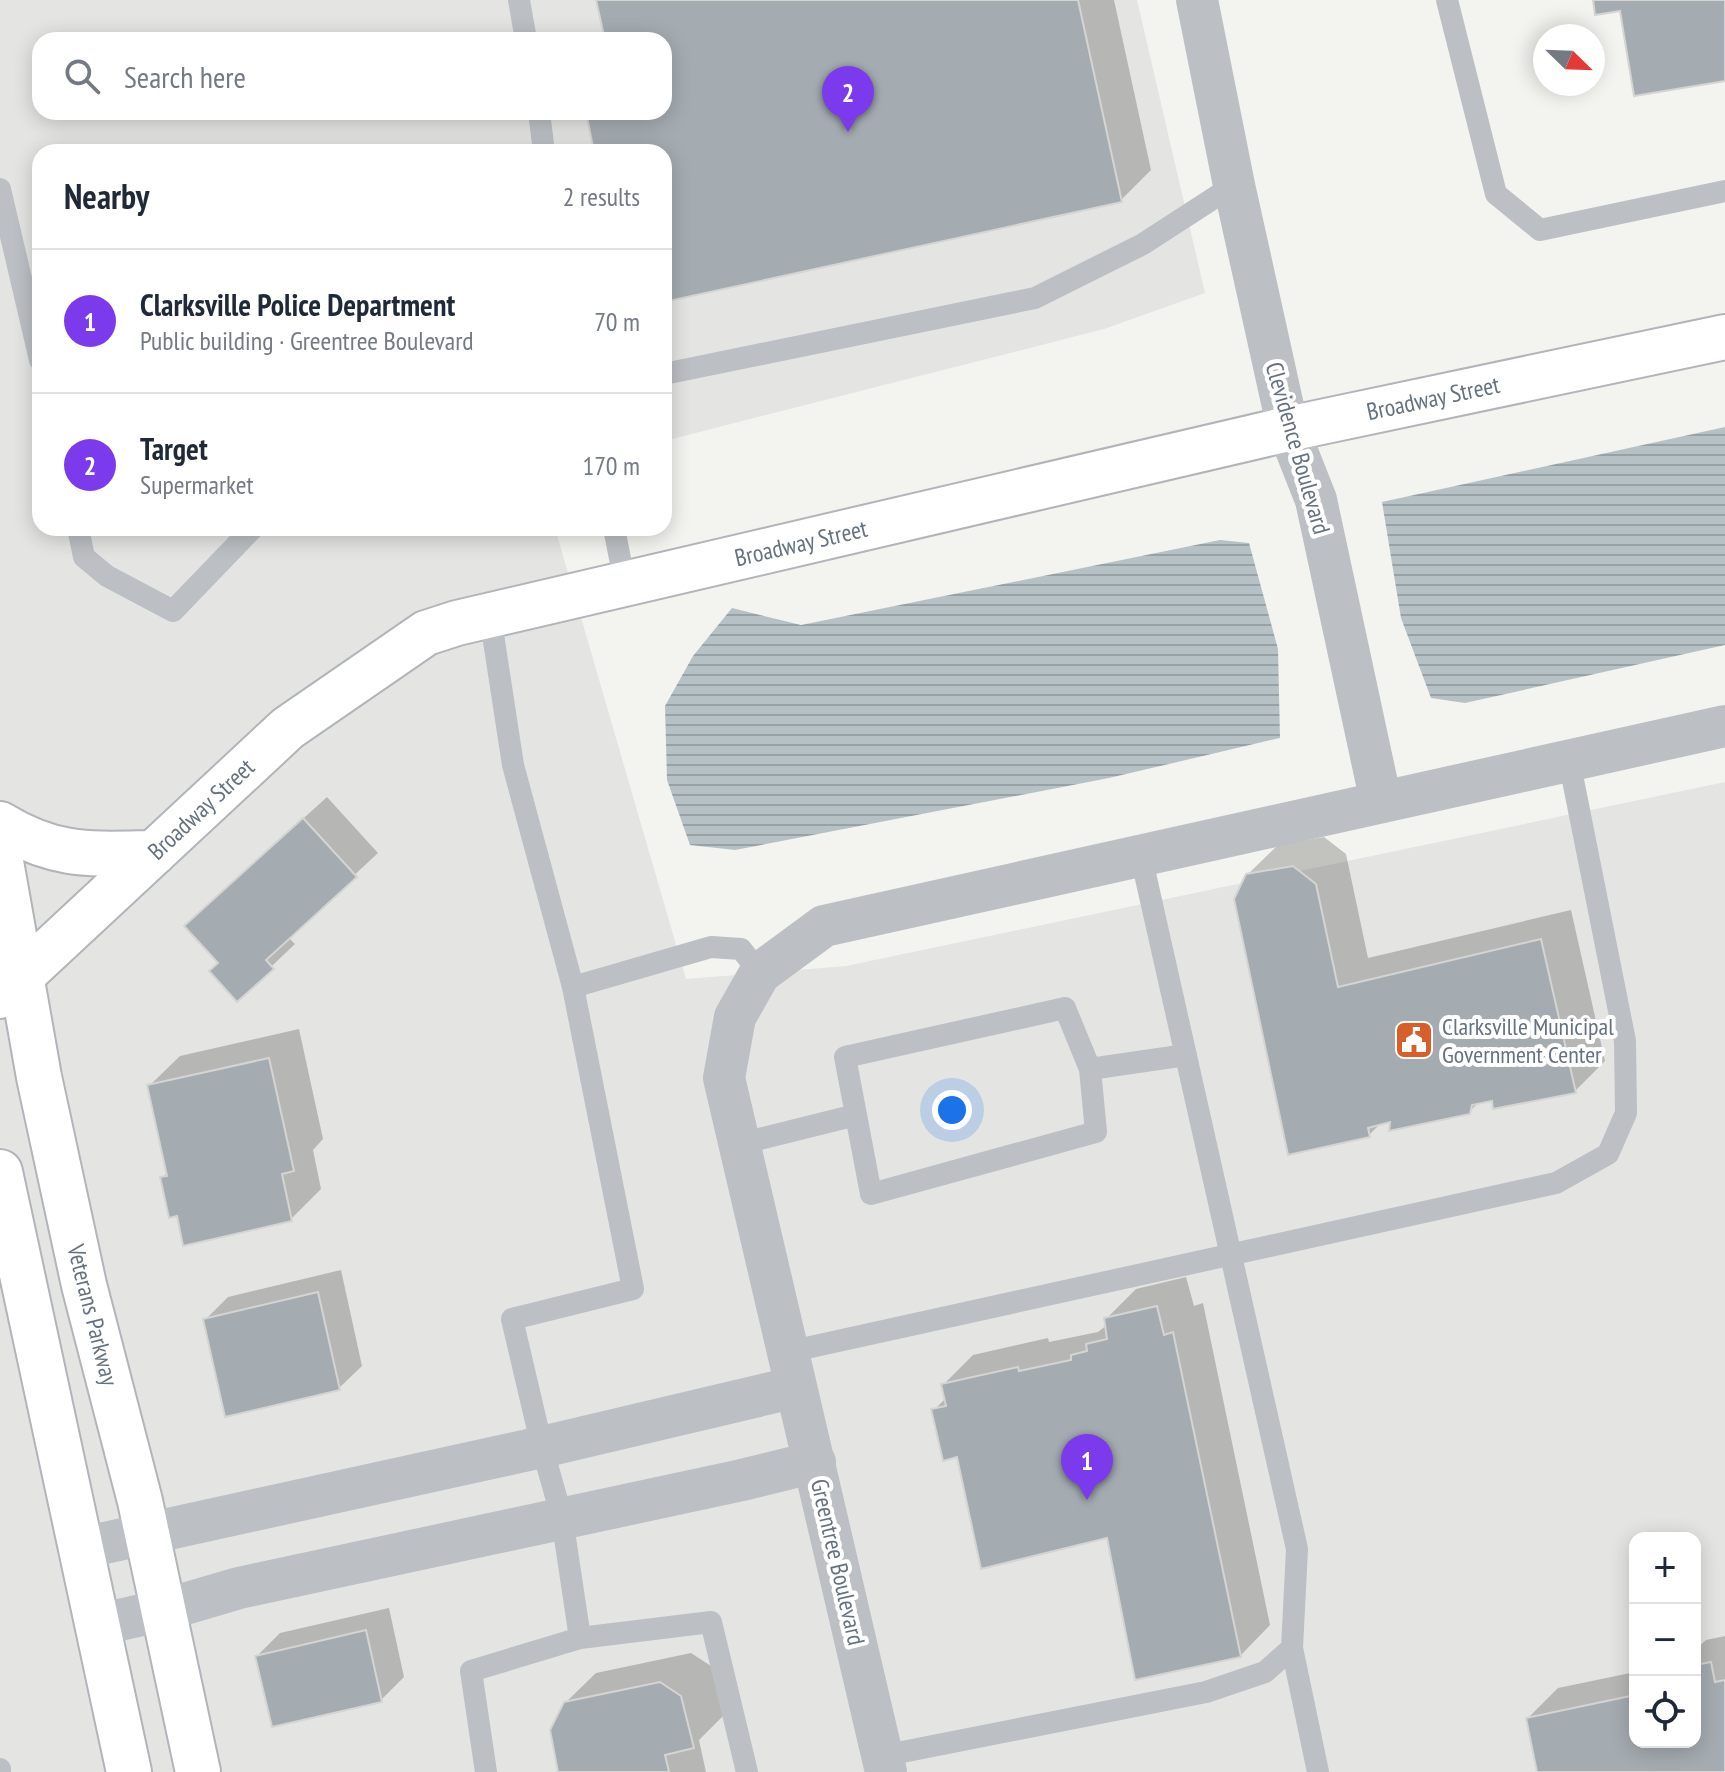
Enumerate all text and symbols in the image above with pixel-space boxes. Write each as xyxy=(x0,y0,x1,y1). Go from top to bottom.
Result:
north arrow xyxy=(1533,24,1605,96)
search box xyxy=(32,32,672,120)
icon: search xyxy=(60,54,104,98)
text: Search here xyxy=(124,57,246,96)
pin: 2 xyxy=(822,66,874,132)
text: Nearby xyxy=(64,174,149,218)
text: 2 results xyxy=(563,180,640,213)
text: Clarksville Police Department xyxy=(140,285,455,324)
text: 1 xyxy=(84,305,96,338)
text: 70 m xyxy=(594,305,640,338)
text: Public building · Greentree Boulevard xyxy=(140,324,474,357)
street label: Clevidence Boulevard xyxy=(1259,358,1337,538)
street label: Broadway Street xyxy=(1364,369,1503,427)
text: Target xyxy=(140,429,208,468)
text: 2 xyxy=(84,449,96,482)
text: 170 m xyxy=(582,449,640,482)
text: Supermarket xyxy=(140,468,254,501)
street label: Broadway Street xyxy=(732,513,871,573)
street label: Broadway Street xyxy=(141,751,261,866)
place label: Clarksville Municipal Government Center xyxy=(1442,1011,1614,1070)
public building icon: Clarksville Municipal Government Center xyxy=(1393,1019,1435,1061)
your location xyxy=(932,1090,972,1130)
street label: Veterans Parkway xyxy=(60,1240,126,1389)
pin: 1 xyxy=(1061,1434,1113,1500)
street label: Greentree Boulevard xyxy=(804,1476,872,1648)
map controls xyxy=(1629,1532,1701,1748)
button: + xyxy=(1629,1532,1701,1604)
button: − xyxy=(1629,1604,1701,1676)
button: locate xyxy=(1629,1676,1701,1748)

